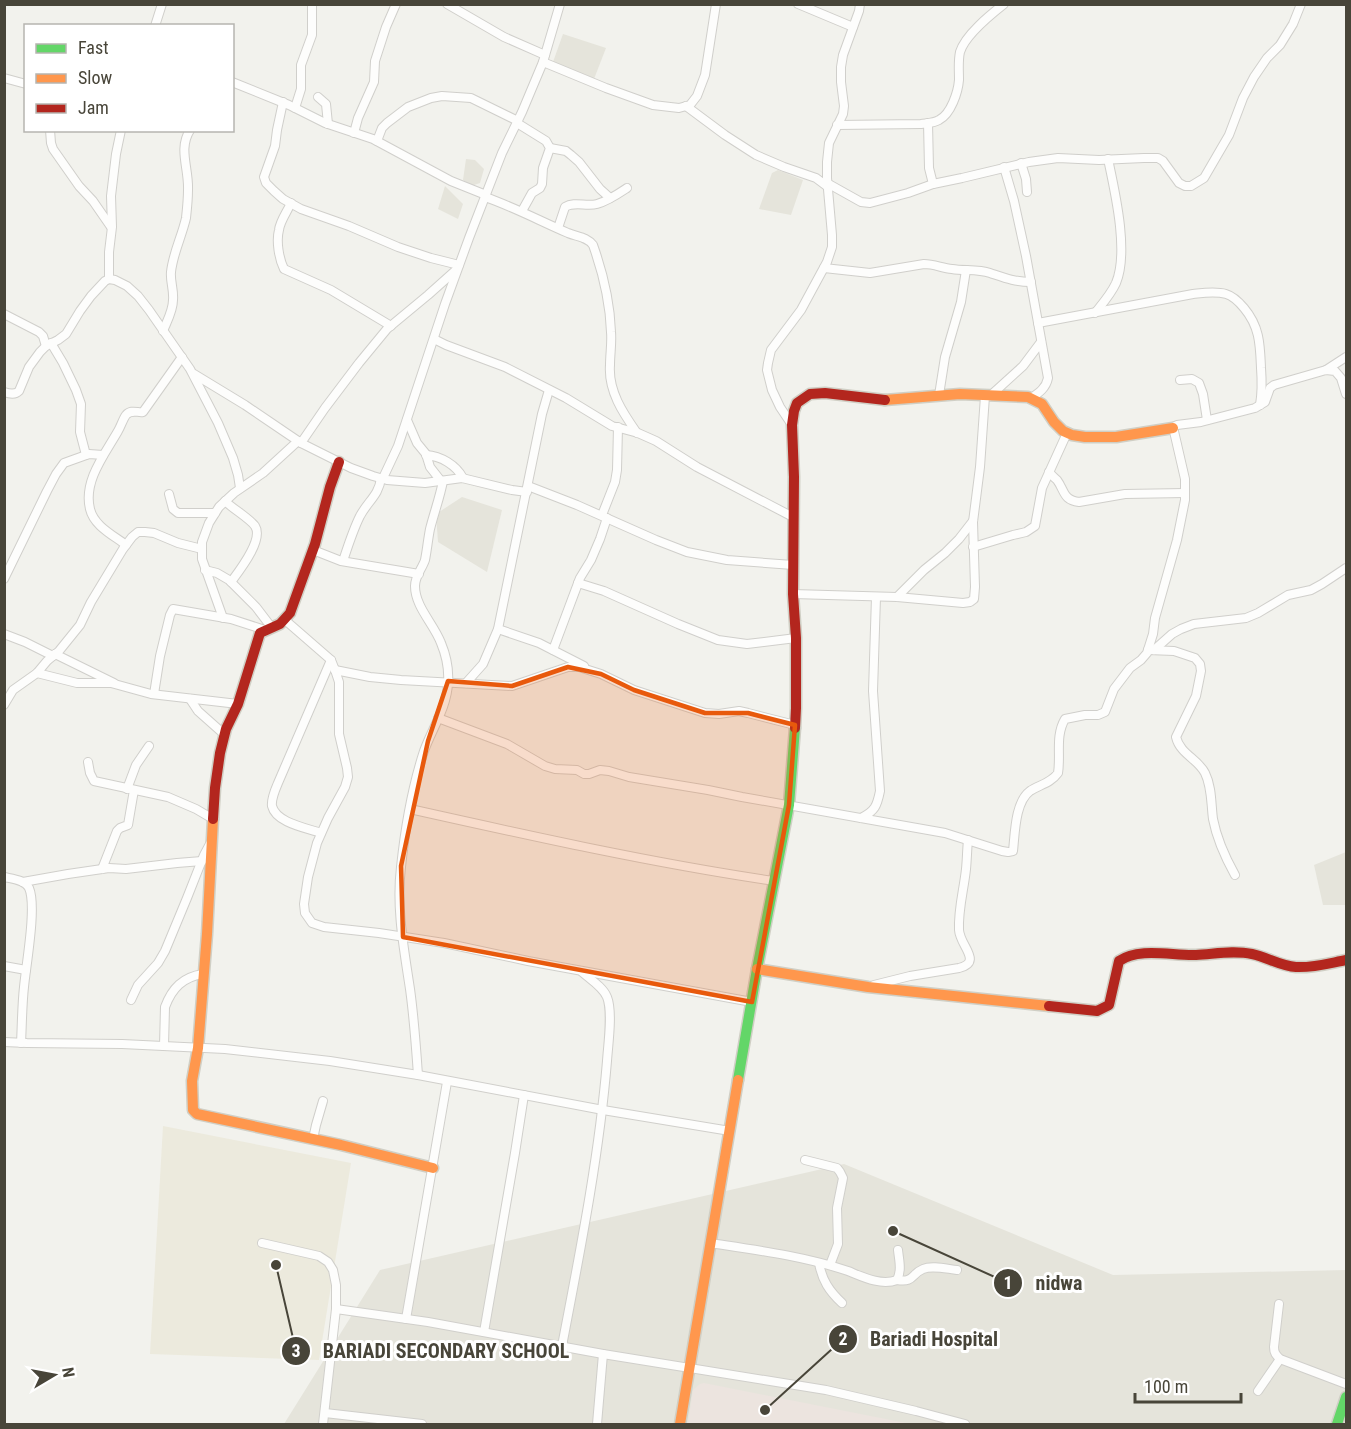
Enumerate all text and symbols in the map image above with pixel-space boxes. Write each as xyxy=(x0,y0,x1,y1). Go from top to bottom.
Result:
legend xyxy=(24,24,234,132)
text: Fast xyxy=(78,37,109,58)
text: Slow xyxy=(78,67,113,88)
text: Jam xyxy=(78,97,109,118)
callout: nidwa xyxy=(993,1264,1094,1302)
text: nidwa xyxy=(1036,1271,1082,1295)
text: 1 xyxy=(1003,1272,1013,1293)
callout: Bariadi Hospital xyxy=(828,1320,1010,1358)
text: Bariadi Hospital xyxy=(870,1327,998,1351)
text: 2 xyxy=(838,1328,848,1349)
callout: BARIADI SECONDARY SCHOOL xyxy=(281,1332,582,1370)
text: BARIADI SECONDARY SCHOOL xyxy=(323,1339,570,1363)
text: 3 xyxy=(291,1340,301,1361)
north arrow xyxy=(24,1345,84,1405)
text: N xyxy=(58,1366,78,1379)
scale bar xyxy=(1135,1366,1242,1404)
text: 100 m xyxy=(1144,1376,1188,1397)

